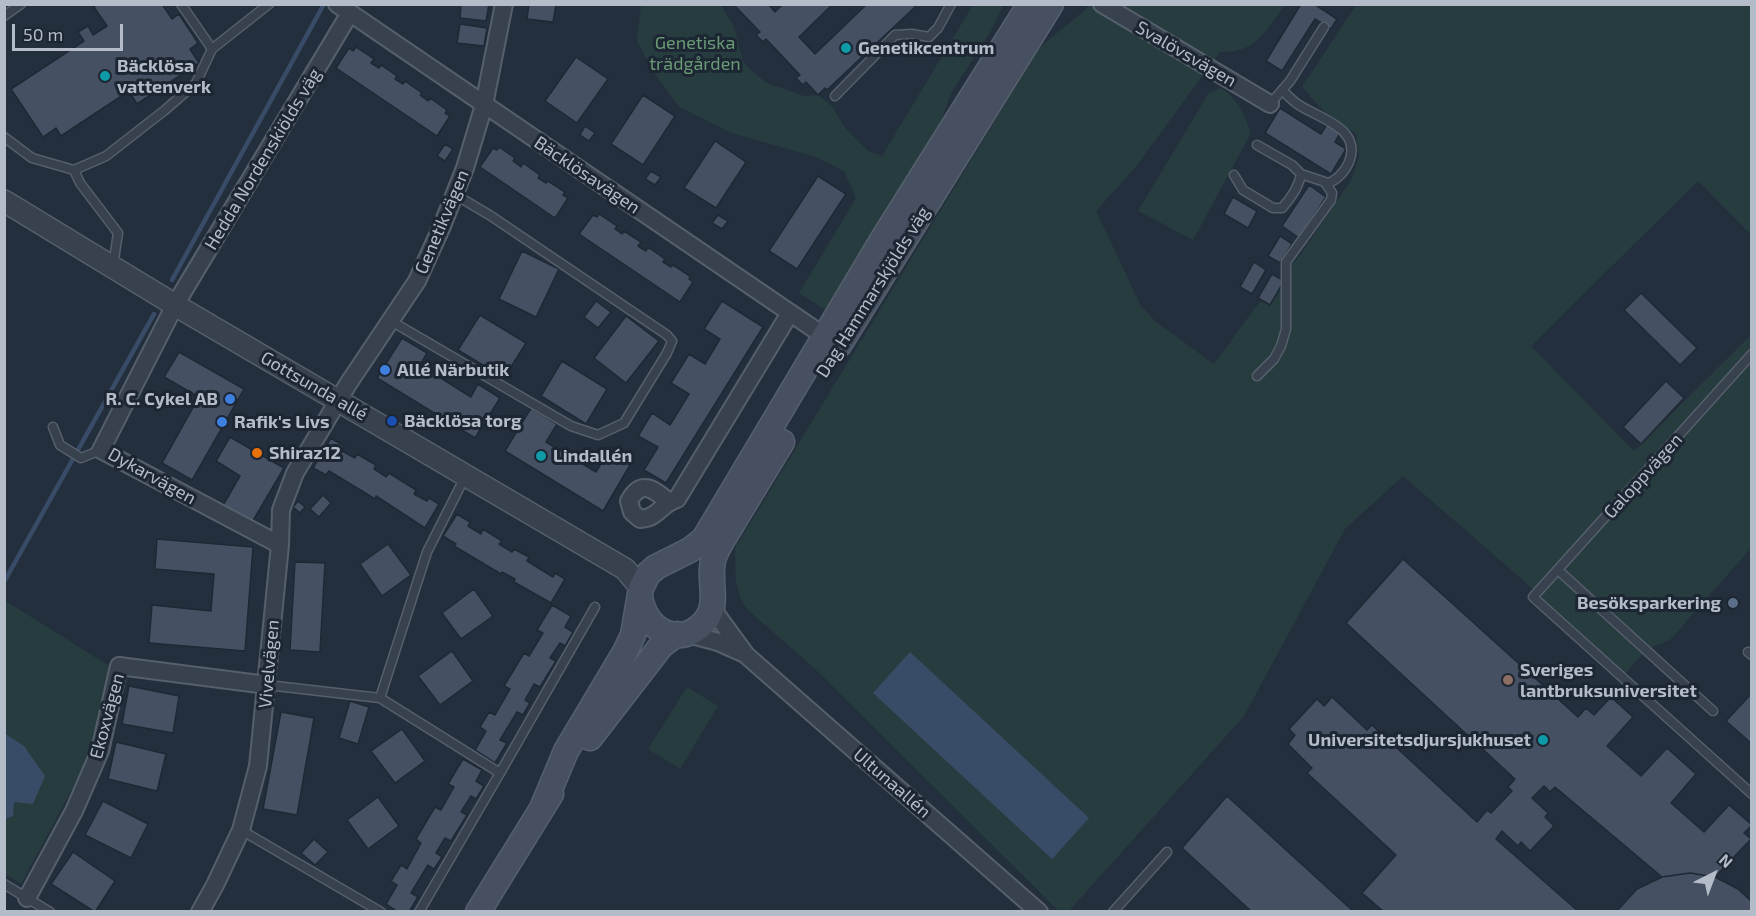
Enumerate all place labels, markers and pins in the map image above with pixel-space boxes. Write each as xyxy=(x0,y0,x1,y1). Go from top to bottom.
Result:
place label: Genetikcentrum xyxy=(858,37,994,59)
marker: Genetikcentrum xyxy=(839,41,853,55)
place label: Bäcklösa vattenverk xyxy=(117,55,211,98)
marker: Bäcklösa vattenverk xyxy=(98,69,112,83)
place label: Allé Närbutik xyxy=(397,359,509,381)
marker: Allé Närbutik xyxy=(378,363,392,377)
place label: R. C. Cykel AB xyxy=(106,388,218,410)
marker: R. C. Cykel AB xyxy=(223,392,237,406)
place label: Bäcklösa torg xyxy=(404,410,521,432)
place label: Rafik's Livs xyxy=(234,411,330,433)
marker: Bäcklösa torg xyxy=(385,414,399,428)
marker: Rafik's Livs xyxy=(215,415,229,429)
place label: Shiraz12 xyxy=(269,442,341,464)
place label: Lindallén xyxy=(553,445,632,467)
marker: Shiraz12 xyxy=(250,446,264,460)
marker: Lindallén xyxy=(534,449,548,463)
place label: Besöksparkering xyxy=(1577,592,1721,614)
marker: Besöksparkering xyxy=(1726,596,1740,610)
place label: Sveriges lantbruksuniversitet xyxy=(1520,659,1697,702)
marker: Sveriges lantbruksuniversitet xyxy=(1501,673,1515,687)
place label: Universitetsdjursjukhuset xyxy=(1308,729,1531,751)
marker: Universitetsdjursjukhuset xyxy=(1536,733,1550,747)

